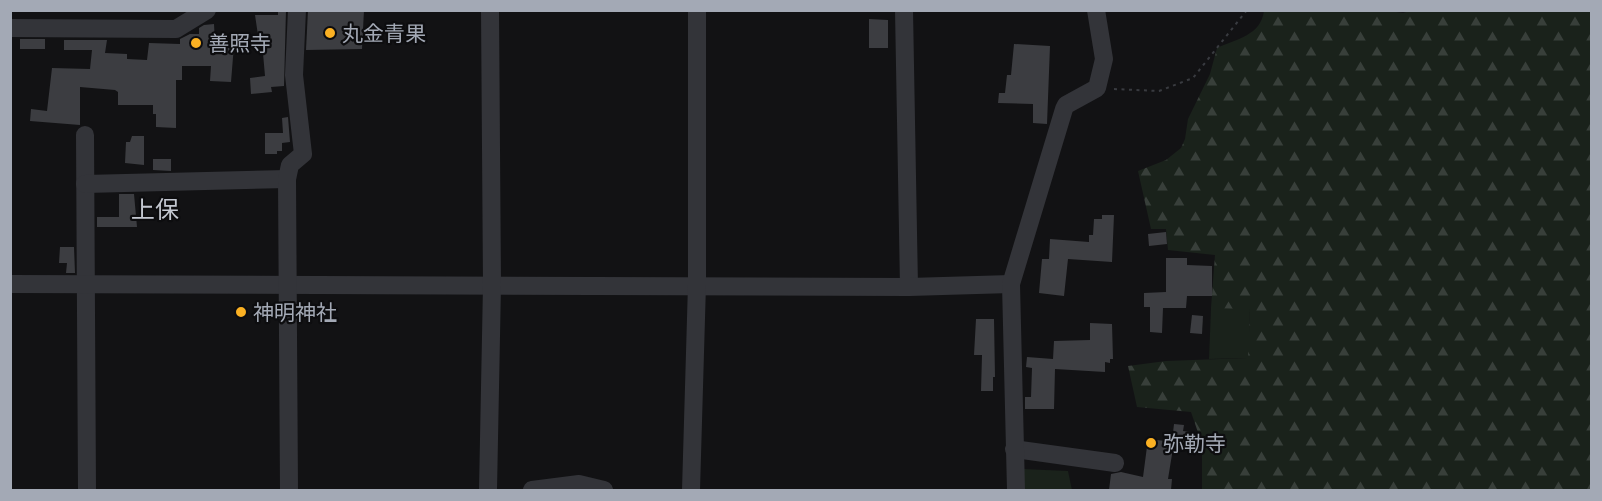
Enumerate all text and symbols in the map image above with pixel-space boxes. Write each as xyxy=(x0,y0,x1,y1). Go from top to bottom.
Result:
place label: 丸金青果 xyxy=(342,20,426,47)
marker: 丸金青果 xyxy=(323,26,337,40)
place label: 善照寺 xyxy=(208,30,271,57)
marker: 善照寺 xyxy=(189,36,203,50)
district label: 上保 xyxy=(131,194,179,225)
place label: 神明神社 xyxy=(253,299,337,326)
marker: 神明神社 xyxy=(234,305,248,319)
place label: 弥勒寺 xyxy=(1163,430,1226,457)
marker: 弥勒寺 xyxy=(1144,436,1158,450)

